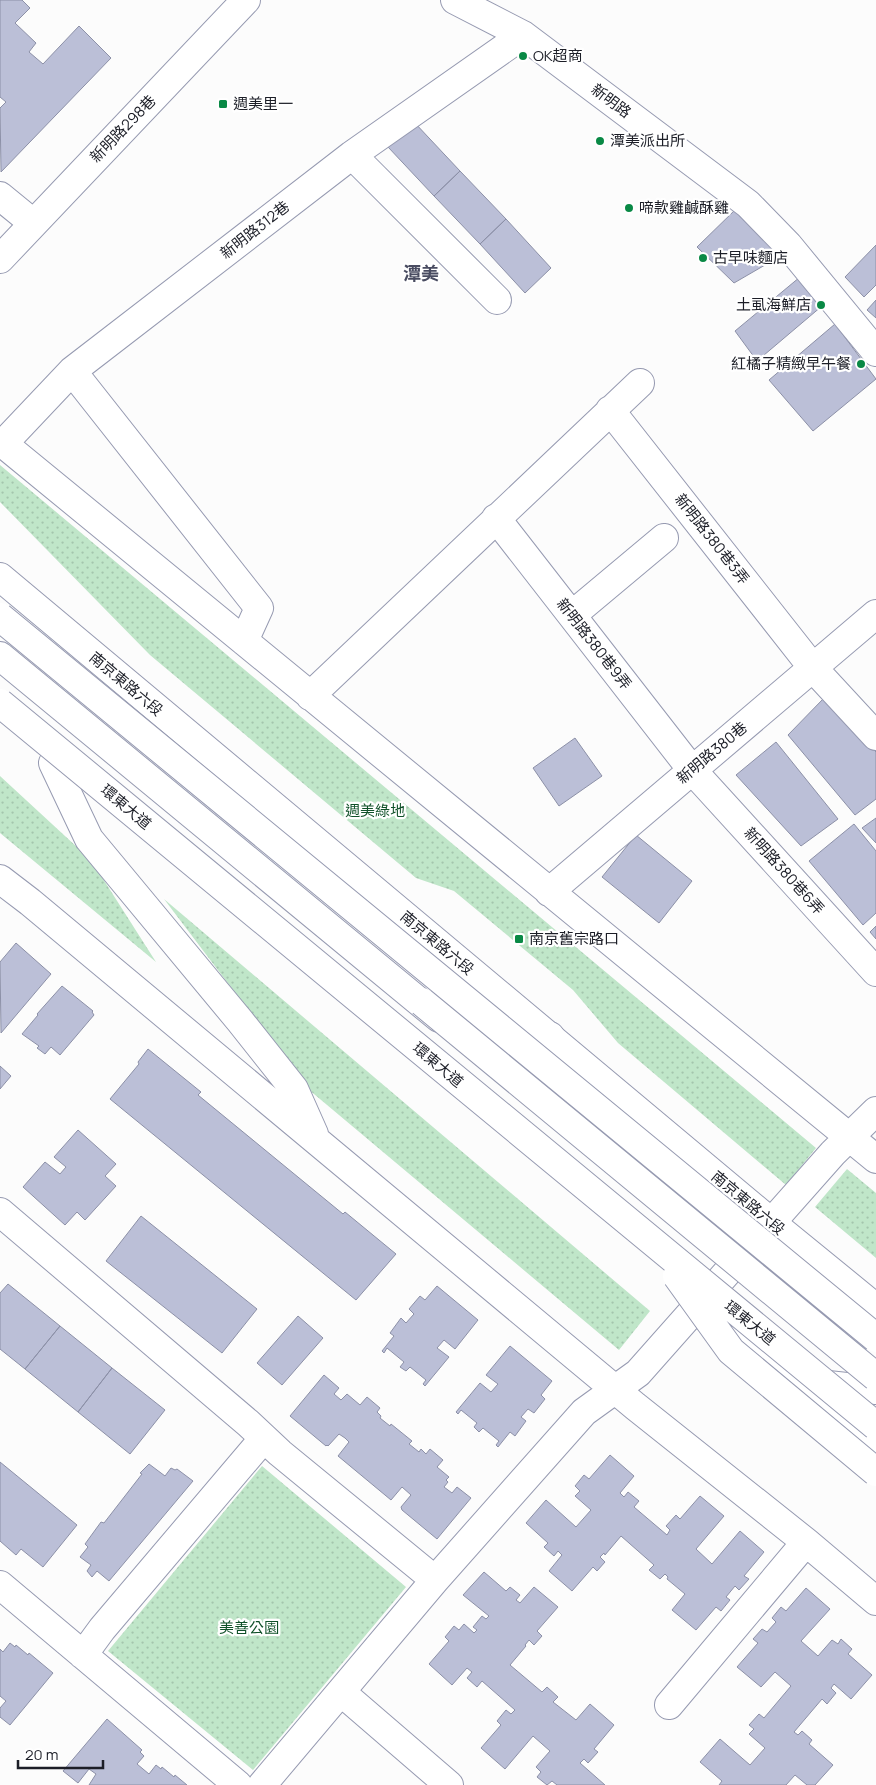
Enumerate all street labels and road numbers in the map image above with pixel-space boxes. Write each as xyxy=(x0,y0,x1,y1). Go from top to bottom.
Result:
street label: 新明路 xyxy=(587,79,636,123)
street label: 新明路298巷 xyxy=(85,90,160,167)
street label: 新明路312巷 xyxy=(216,196,294,263)
street label: 新明路380巷3弄 xyxy=(670,489,754,588)
street label: 新明路380巷9弄 xyxy=(552,594,637,694)
street label: 南京東路六段 xyxy=(85,647,168,721)
street label: 新明路380巷 xyxy=(672,717,751,788)
street label: 環東大道 xyxy=(97,779,156,834)
street label: 新明路380巷6弄 xyxy=(740,823,829,919)
street label: 南京東路六段 xyxy=(396,906,479,980)
street label: 環東大道 xyxy=(409,1037,468,1092)
street label: 南京東路六段 xyxy=(707,1166,790,1240)
street label: 環東大道 xyxy=(720,1296,780,1350)

